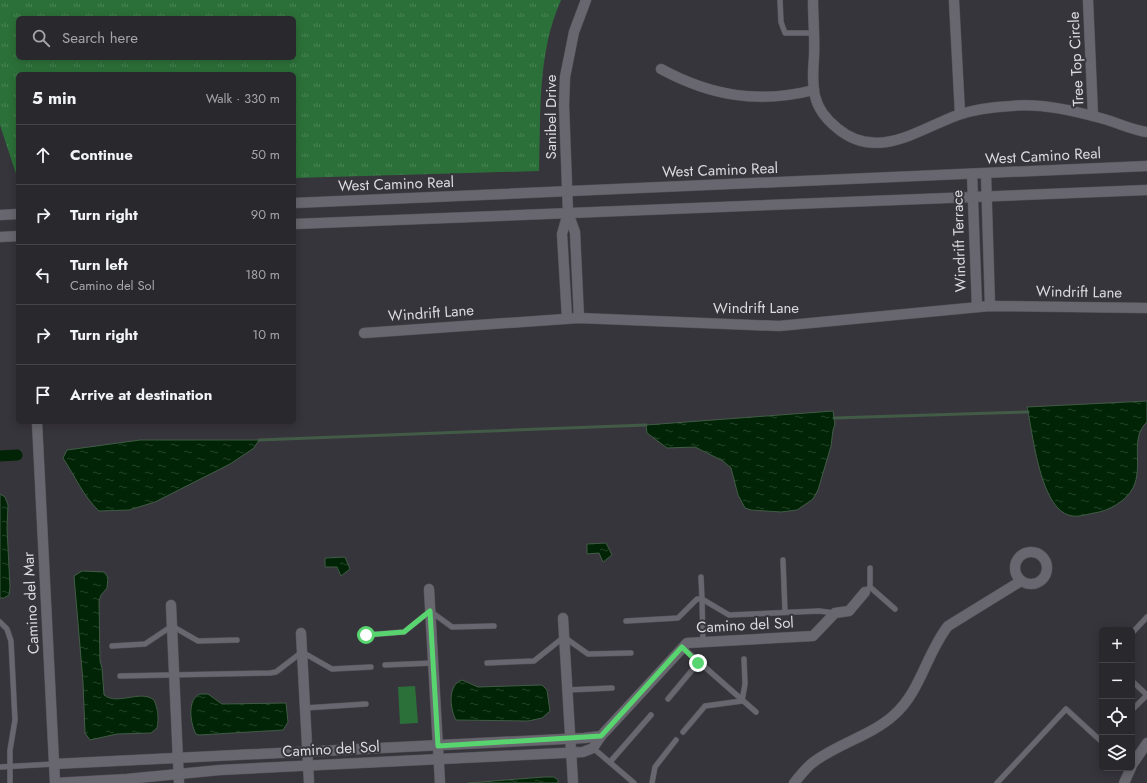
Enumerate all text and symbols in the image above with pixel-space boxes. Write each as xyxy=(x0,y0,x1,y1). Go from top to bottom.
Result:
street label: Tree Top Circle xyxy=(1063,11,1089,107)
search box xyxy=(16,16,296,60)
icon: search xyxy=(30,27,52,49)
text: Search here xyxy=(62,27,138,49)
street label: Sanibel Drive xyxy=(540,74,562,159)
text: 5 min xyxy=(32,86,76,110)
text: Walk · 330 m xyxy=(206,89,280,108)
street label: West Camino Real xyxy=(985,142,1101,170)
icon: ahead xyxy=(32,144,54,166)
text: Continue xyxy=(70,144,133,166)
text: 50 m xyxy=(251,145,280,164)
street label: West Camino Real xyxy=(662,157,778,183)
street label: West Camino Real xyxy=(338,171,454,197)
street label: Windrift Terrace xyxy=(946,189,972,292)
icon: right xyxy=(32,204,54,226)
text: Turn right xyxy=(70,204,138,226)
text: 90 m xyxy=(251,205,280,224)
text: Turn left xyxy=(70,254,128,276)
icon: left xyxy=(32,264,54,286)
text: 180 m xyxy=(245,265,280,284)
text: Camino del Sol xyxy=(70,276,155,295)
street label: Windrift Lane xyxy=(1036,280,1123,304)
street label: Windrift Lane xyxy=(713,297,799,319)
street label: Windrift Lane xyxy=(387,299,475,327)
icon: right xyxy=(32,324,54,346)
text: Turn right xyxy=(70,324,138,346)
text: 10 m xyxy=(252,325,280,344)
icon: arrive xyxy=(32,384,54,406)
text: Arrive at destination xyxy=(70,384,212,406)
street label: Camino del Mar xyxy=(17,550,45,655)
street label: Camino del Sol xyxy=(696,611,794,639)
route start xyxy=(357,626,375,644)
map controls xyxy=(1099,627,1135,771)
button: + xyxy=(1099,627,1135,663)
route end xyxy=(689,654,707,672)
button: − xyxy=(1099,663,1135,699)
button: locate xyxy=(1099,699,1135,735)
street label: Camino del Sol xyxy=(282,735,380,763)
button: layers xyxy=(1099,735,1135,771)

